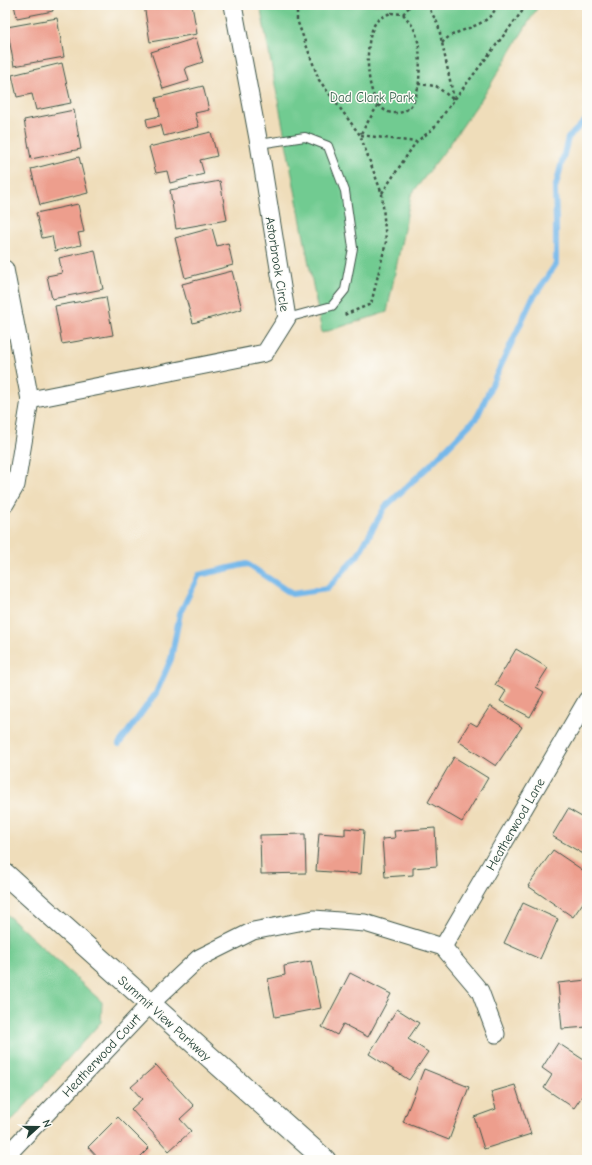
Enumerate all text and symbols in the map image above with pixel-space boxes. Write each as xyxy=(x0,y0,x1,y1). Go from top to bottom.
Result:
park label: Dad Clark Park xyxy=(330,90,415,105)
street label: Astorbrook Circle xyxy=(263,216,292,313)
street label: Heatherwood Lane xyxy=(483,775,548,873)
street label: Summit View Parkway xyxy=(115,973,214,1064)
street label: Heatherwood Court xyxy=(59,1010,145,1100)
north arrow xyxy=(18,1107,58,1147)
text: N xyxy=(40,1118,54,1129)

